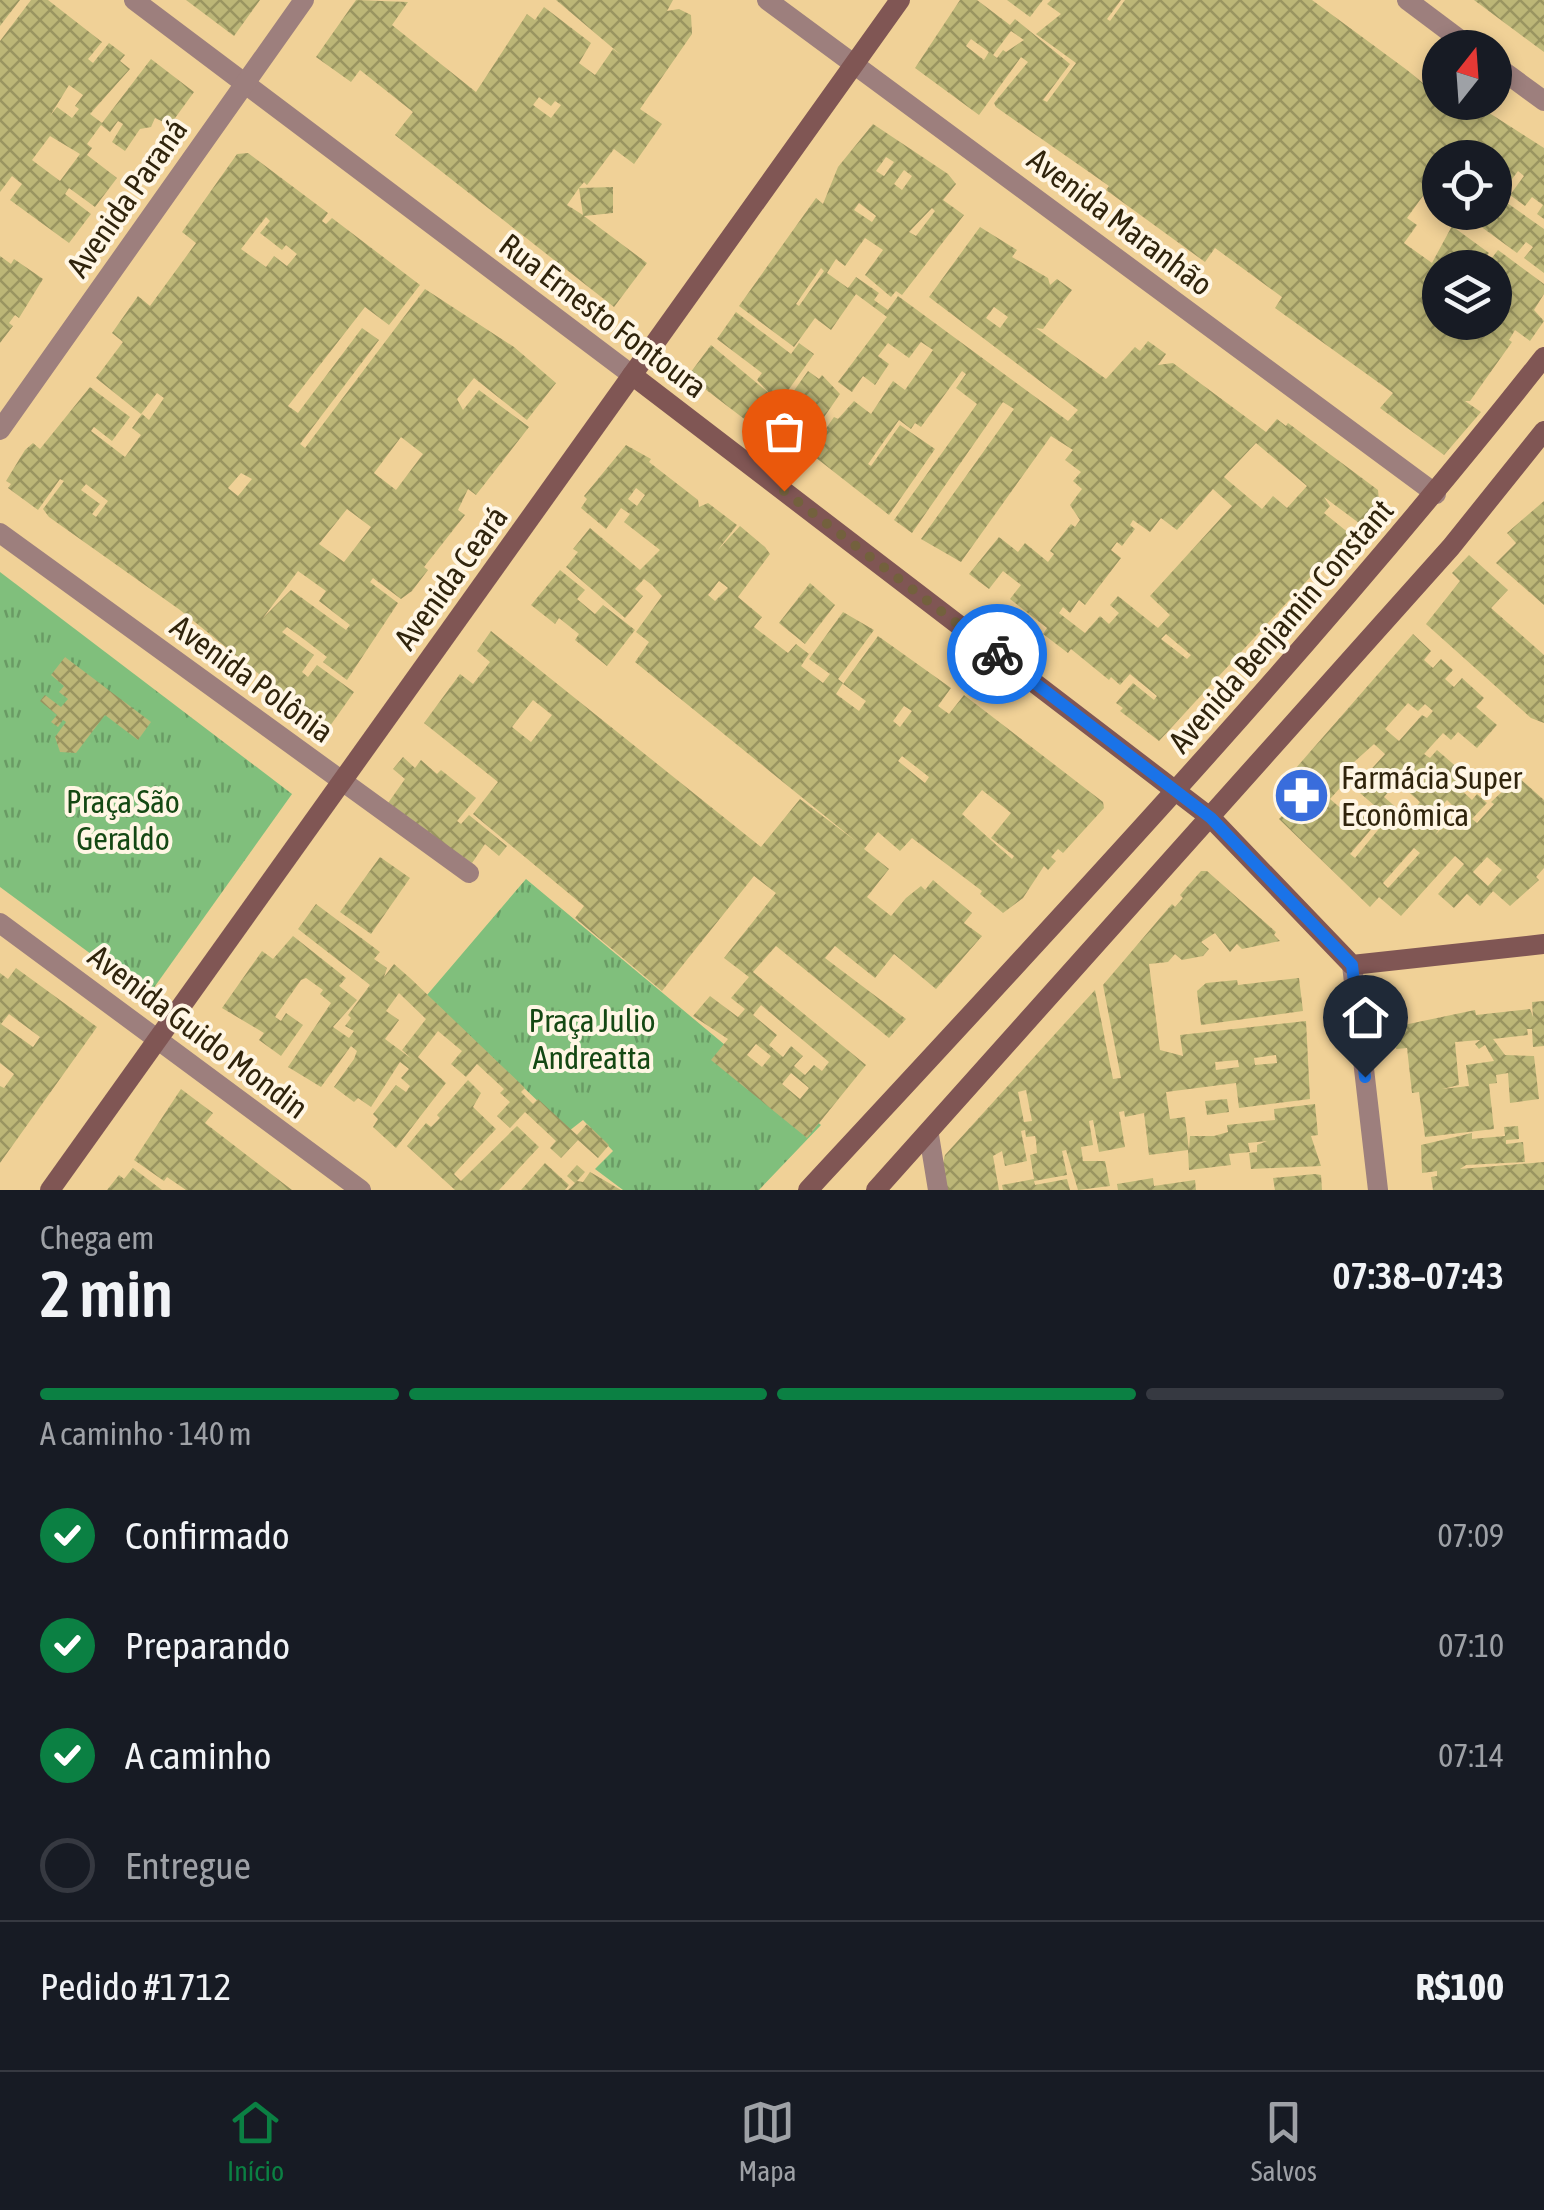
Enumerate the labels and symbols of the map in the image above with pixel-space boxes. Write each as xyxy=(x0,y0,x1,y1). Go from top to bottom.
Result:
north arrow xyxy=(1422,30,1512,120)
street label: Avenida Paraná xyxy=(59,112,195,284)
street label: Avenida Maranhão xyxy=(1021,140,1220,303)
street label: Rua Ernesto Fontoura xyxy=(493,226,714,405)
pin xyxy=(742,389,827,492)
street label: Avenida Benjamin Constant xyxy=(1161,492,1401,760)
street label: Avenida Ceará xyxy=(386,499,515,656)
courier xyxy=(947,604,1047,704)
street label: Avenida Polônia xyxy=(164,607,341,750)
place label: Farmácia Super Econômica xyxy=(1341,759,1523,833)
pharmacy icon: Farmácia Super Econômica xyxy=(1272,766,1332,826)
park label: Praça São Geraldo xyxy=(66,783,180,857)
street label: Avenida Guido Mondin xyxy=(81,937,315,1126)
pin xyxy=(1323,975,1408,1078)
park label: Praça Julio Andreatta xyxy=(528,1002,656,1076)

